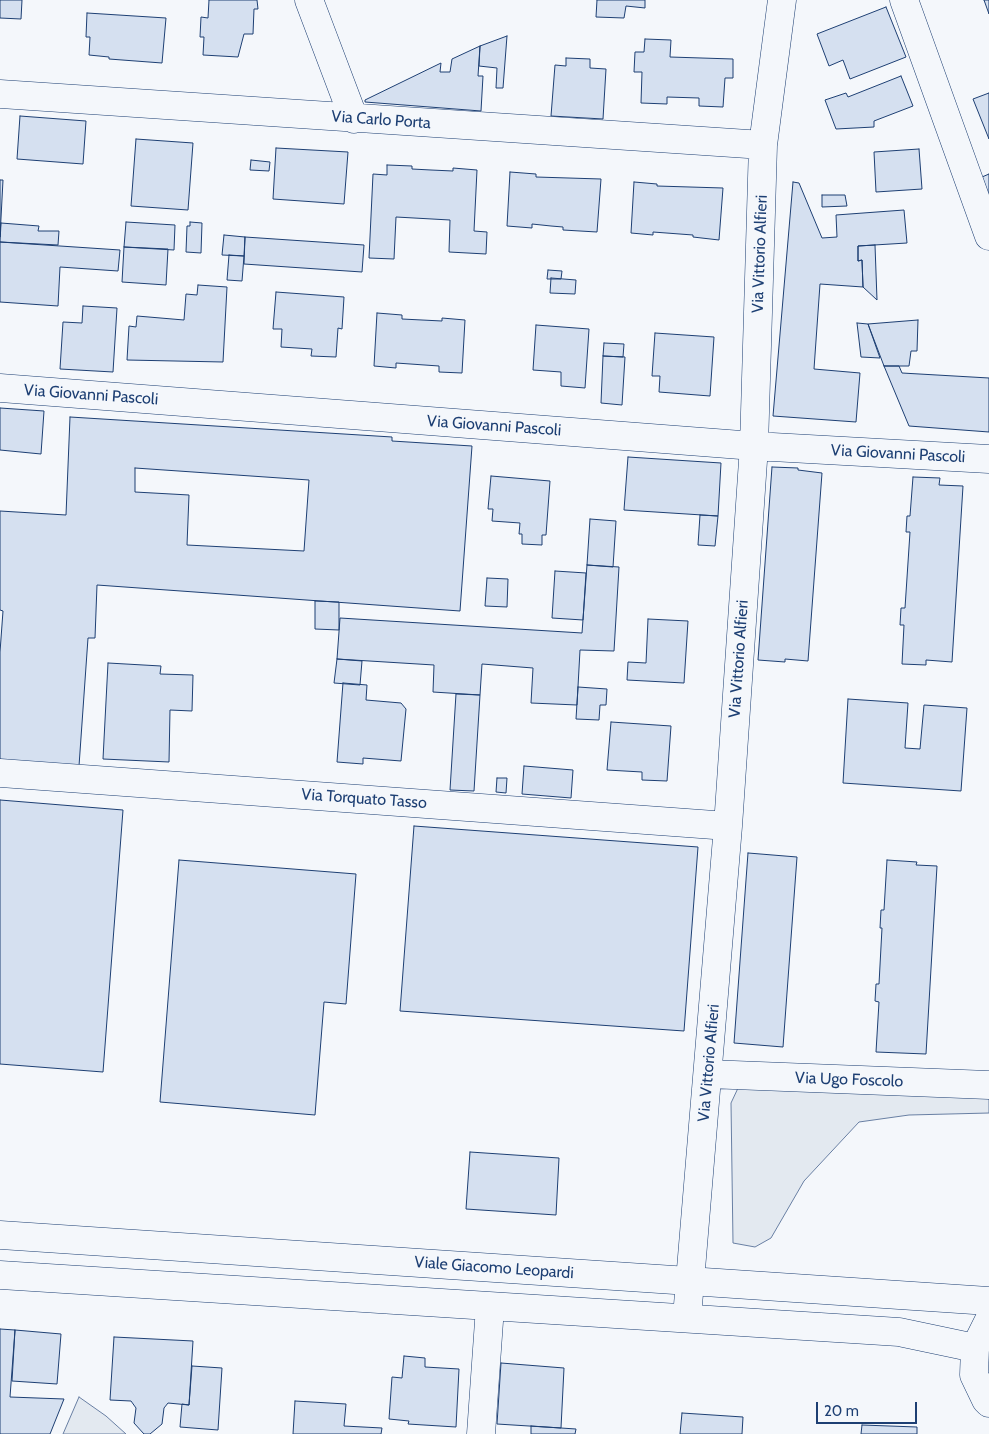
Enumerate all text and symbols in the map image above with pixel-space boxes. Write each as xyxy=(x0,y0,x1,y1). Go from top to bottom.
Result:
street label: Via Carlo Porta xyxy=(331,107,431,133)
street label: Via Vittorio Alfieri xyxy=(748,195,772,313)
street label: Via Giovanni Pascoli xyxy=(23,381,159,409)
street label: Via Giovanni Pascoli xyxy=(426,412,562,440)
street label: Via Giovanni Pascoli xyxy=(830,441,966,467)
street label: Via Vittorio Alfieri xyxy=(725,599,753,719)
street label: Via Torquato Tasso xyxy=(301,785,427,813)
street label: Via Vittorio Alfieri xyxy=(694,1003,724,1123)
street label: Via Ugo Foscolo xyxy=(794,1069,904,1091)
street label: Viale Giacomo Leopardi xyxy=(414,1253,574,1283)
scale bar xyxy=(819,1392,920,1424)
text: 20 m xyxy=(824,1402,859,1420)

